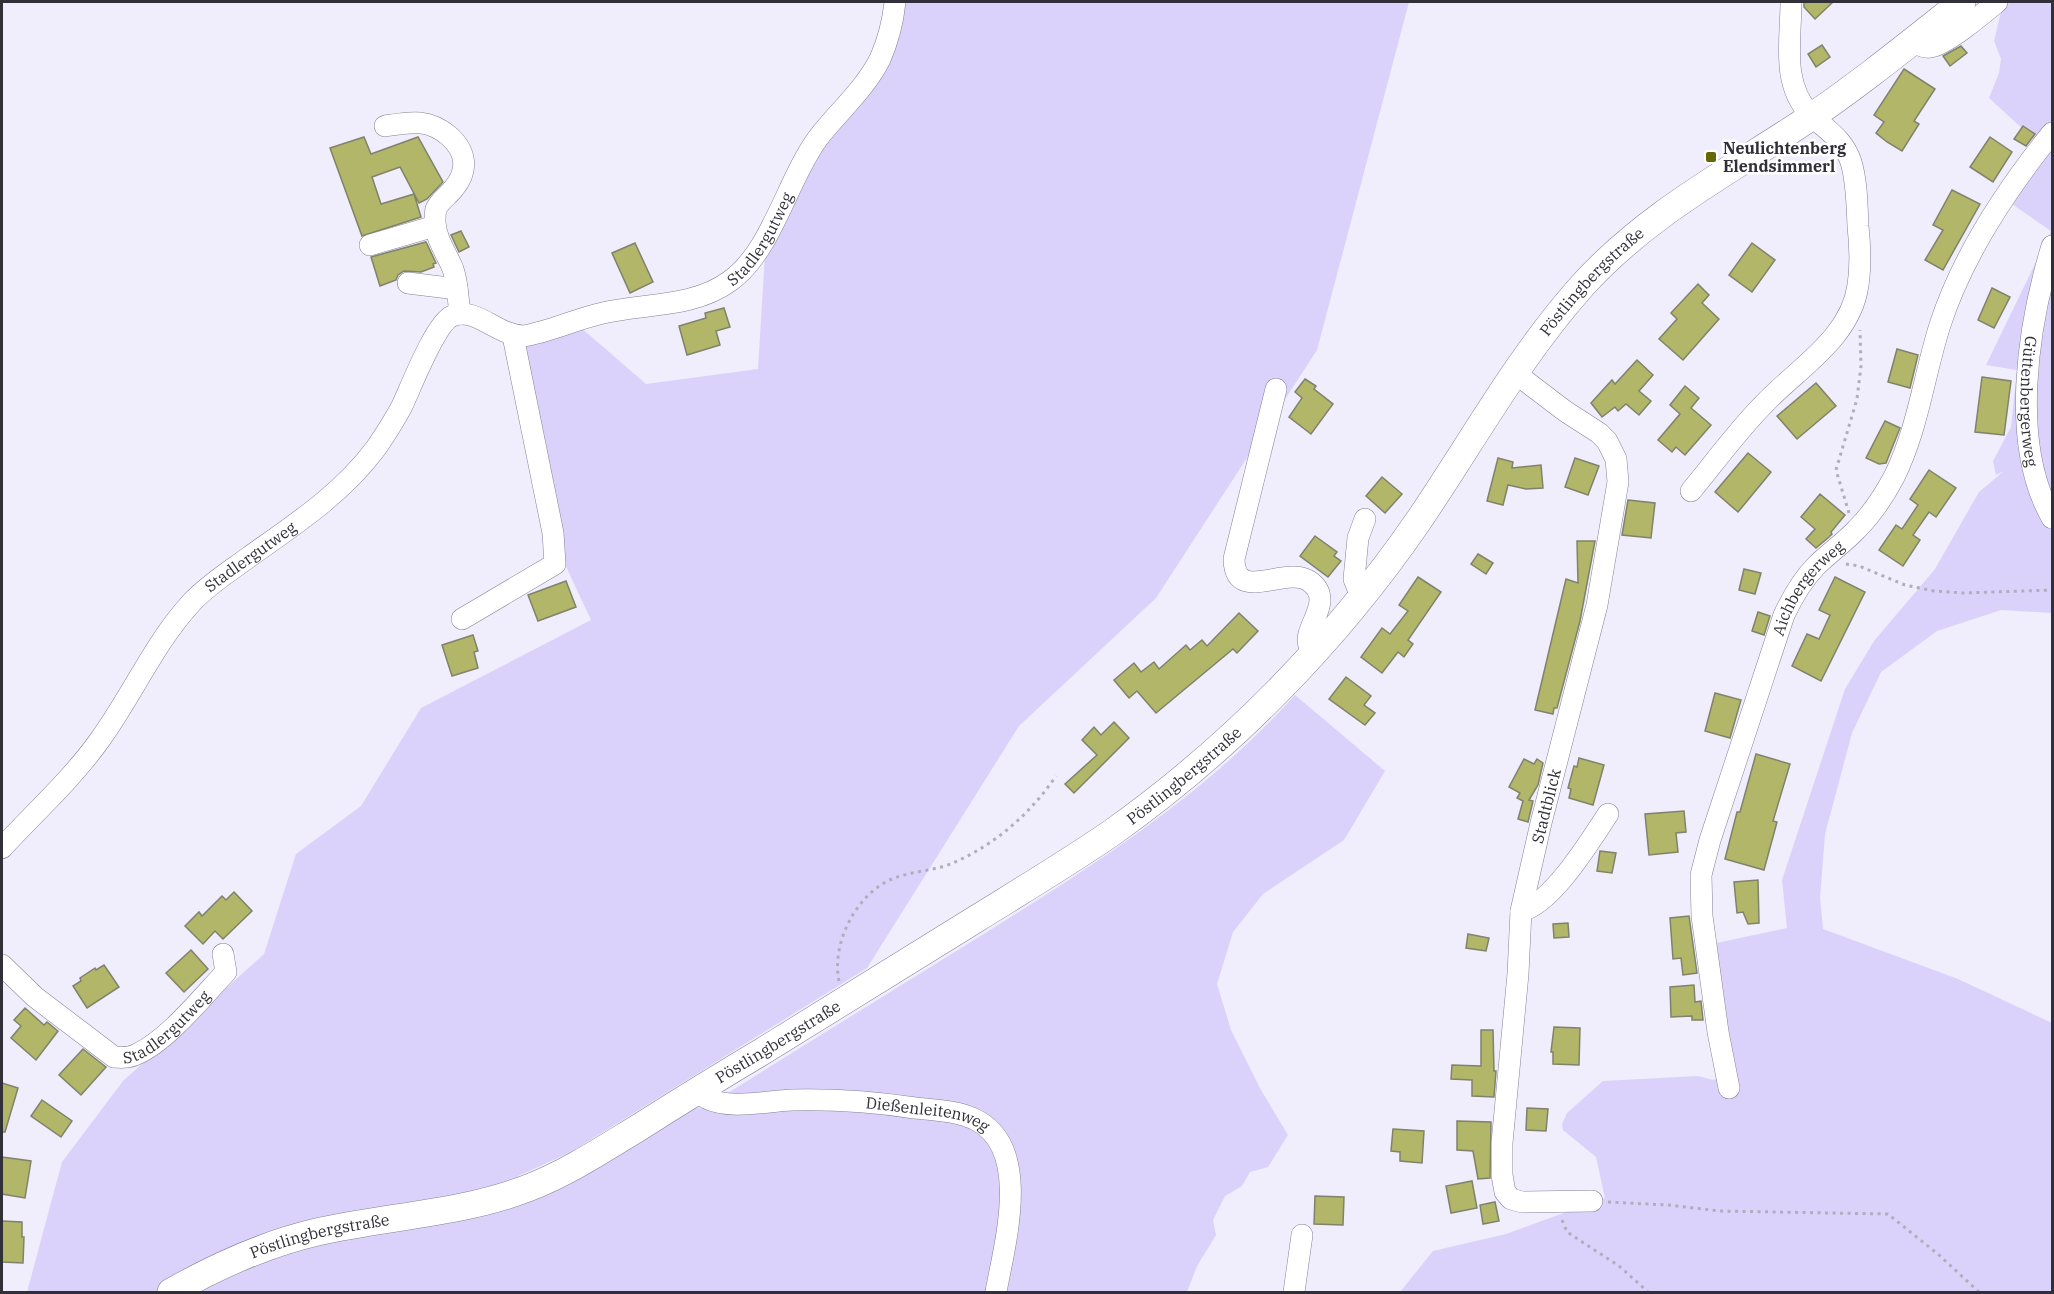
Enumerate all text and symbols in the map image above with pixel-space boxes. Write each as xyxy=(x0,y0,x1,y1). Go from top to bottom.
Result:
place label: Neulichtenberg Elendsimmerl xyxy=(1723,138,1847,176)
marker: Neulichtenberg Elendsimmerl xyxy=(1704,150,1718,164)
street label: Stadlergutweg xyxy=(723,189,797,290)
street label: Pöstlingbergstraße xyxy=(1535,223,1648,340)
street label: Güttenbergerweg xyxy=(2016,335,2043,469)
street label: Stadlergutweg xyxy=(200,517,300,596)
street label: Aichbergerweg xyxy=(1768,536,1848,638)
street label: Pöstlingbergstraße xyxy=(1122,722,1245,829)
street label: Stadtblick xyxy=(1527,766,1565,845)
street label: Stadlergutweg xyxy=(121,986,214,1068)
street label: Pöstlingbergstraße xyxy=(712,996,844,1087)
street label: Dießenleitenweg xyxy=(865,1092,994,1136)
street label: Pöstlingbergstraße xyxy=(247,1209,390,1262)

